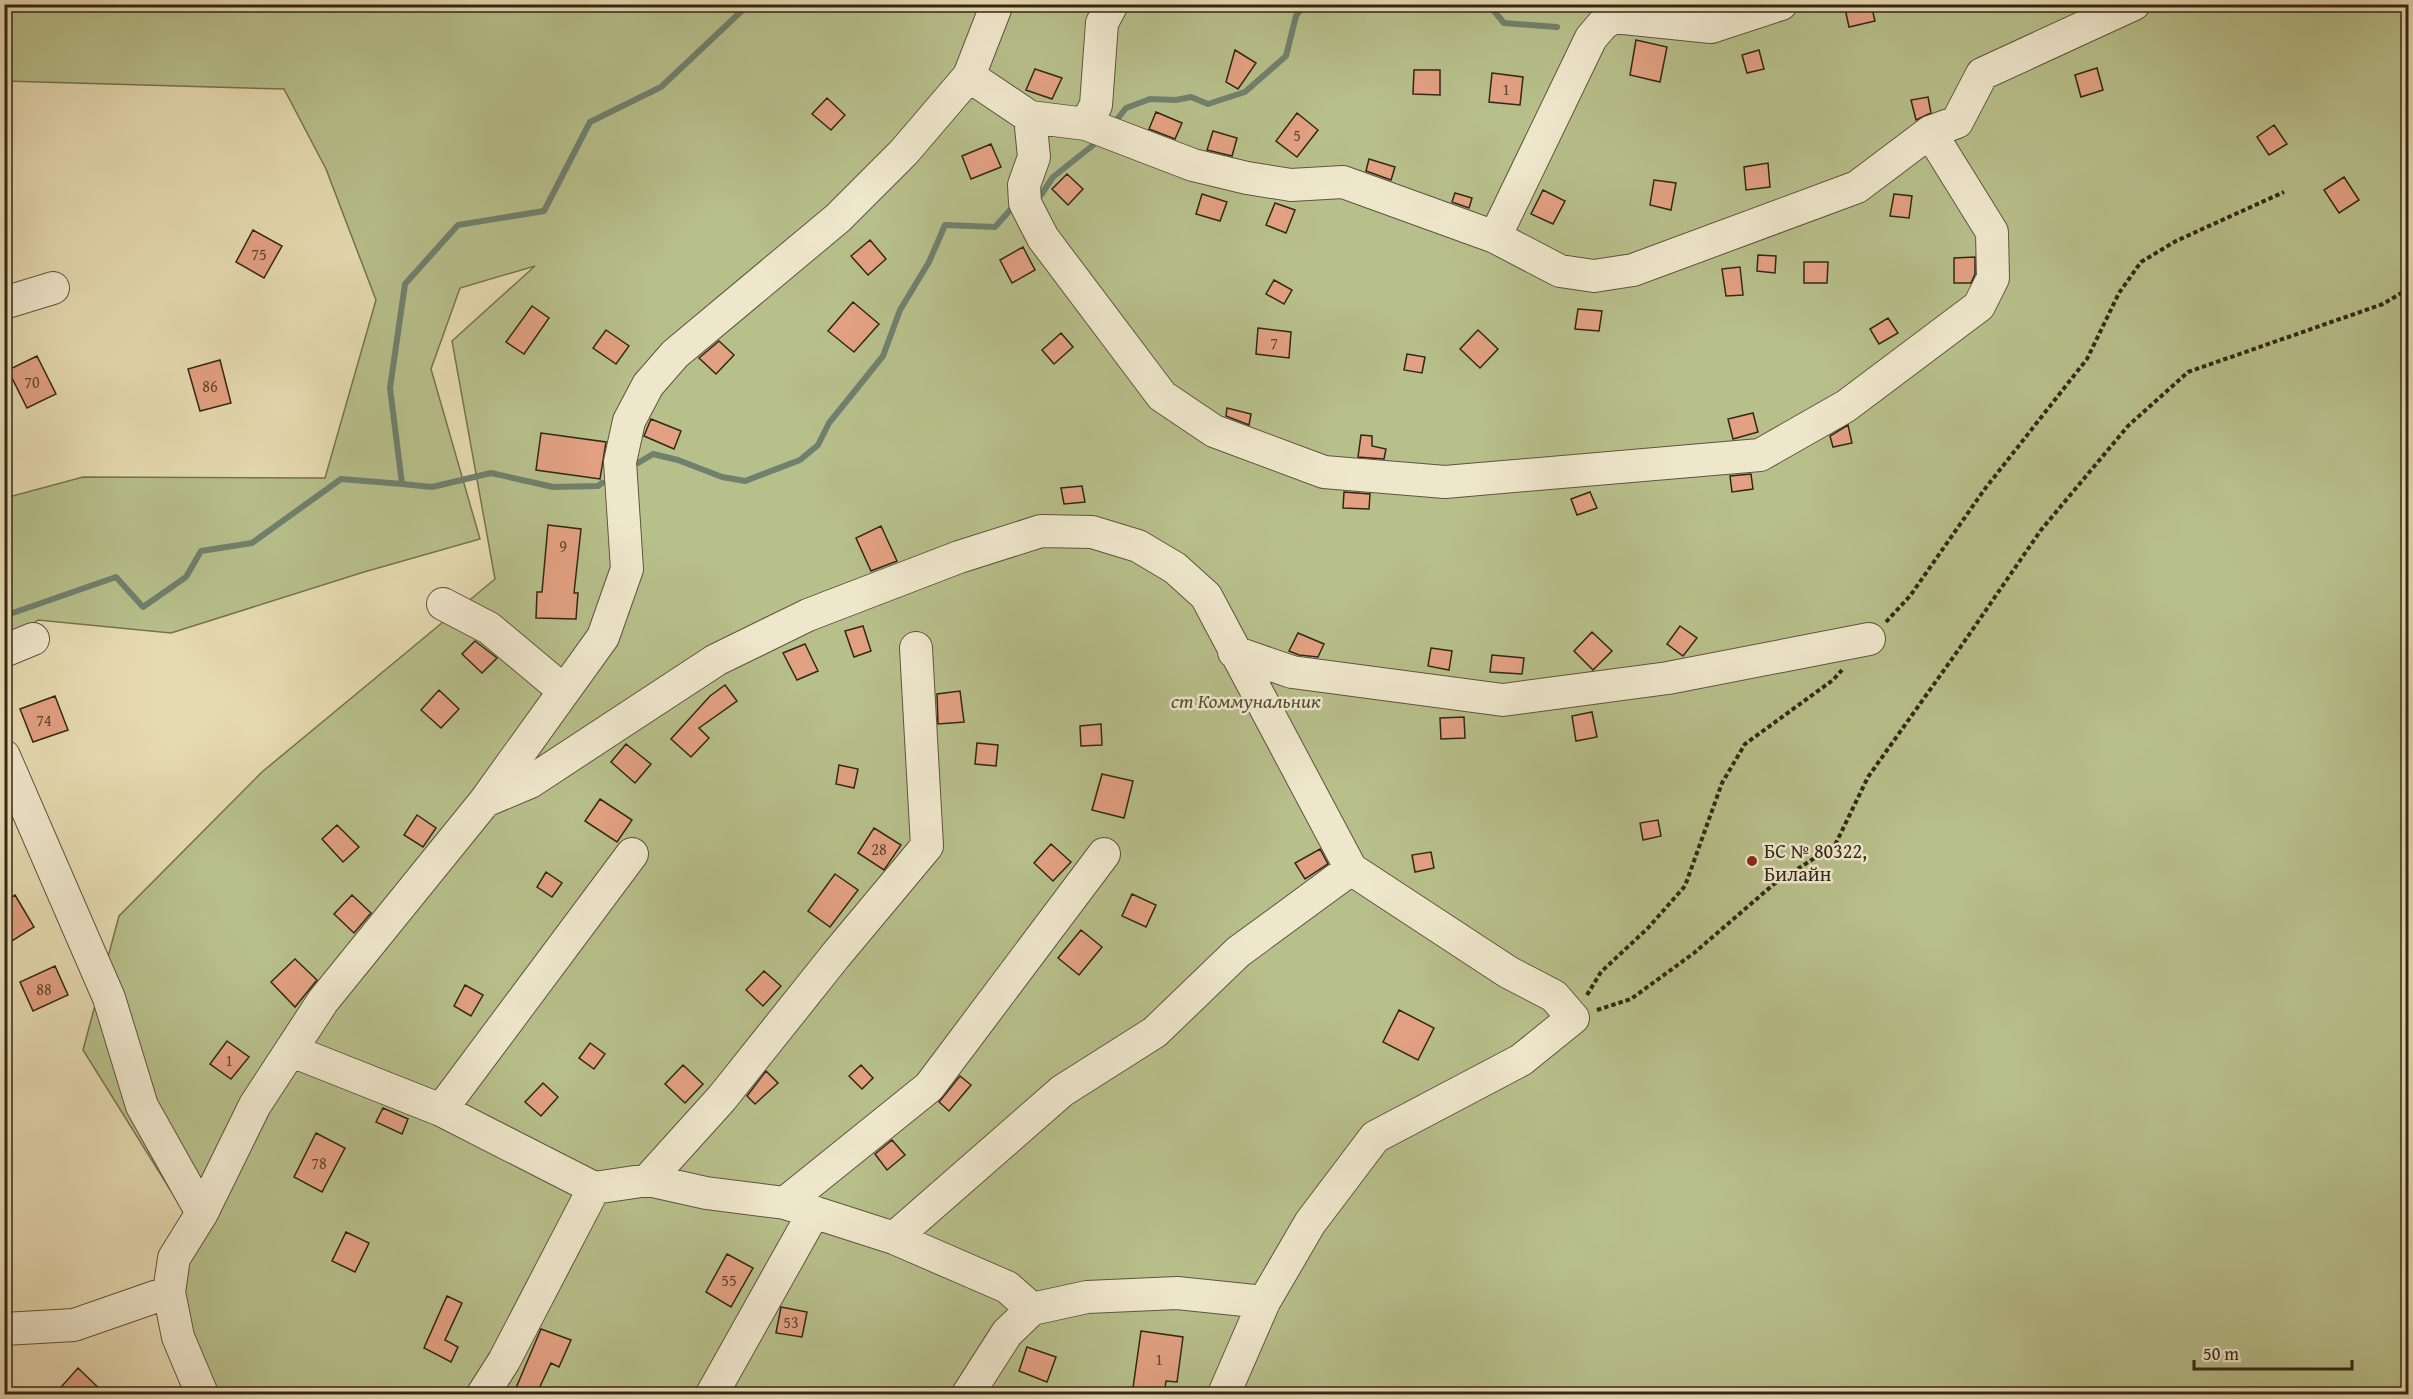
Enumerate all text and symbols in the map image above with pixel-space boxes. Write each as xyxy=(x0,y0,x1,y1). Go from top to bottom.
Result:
house number: 1 xyxy=(1502,77,1510,101)
house number: 5 xyxy=(1293,123,1301,147)
house number: 75 xyxy=(251,242,267,266)
house number: 7 xyxy=(1270,331,1278,355)
house number: 70 xyxy=(24,370,40,394)
house number: 86 xyxy=(202,374,218,398)
house number: 9 xyxy=(559,534,567,558)
park label: ст Коммунальник xyxy=(1171,686,1321,715)
house number: 74 xyxy=(36,708,52,732)
place label: БС № 80322, Билайн xyxy=(1764,836,1867,888)
house number: 28 xyxy=(871,837,887,861)
marker: БС № 80322, Билайн xyxy=(1745,854,1759,868)
house number: 88 xyxy=(36,977,52,1001)
house number: 1 xyxy=(225,1048,233,1072)
house number: 78 xyxy=(311,1151,327,1175)
house number: 55 xyxy=(721,1268,737,1292)
house number: 53 xyxy=(783,1310,799,1334)
scale bar xyxy=(2194,1333,2352,1371)
text: 50 m xyxy=(2203,1340,2239,1367)
house number: 1 xyxy=(1155,1347,1163,1371)

